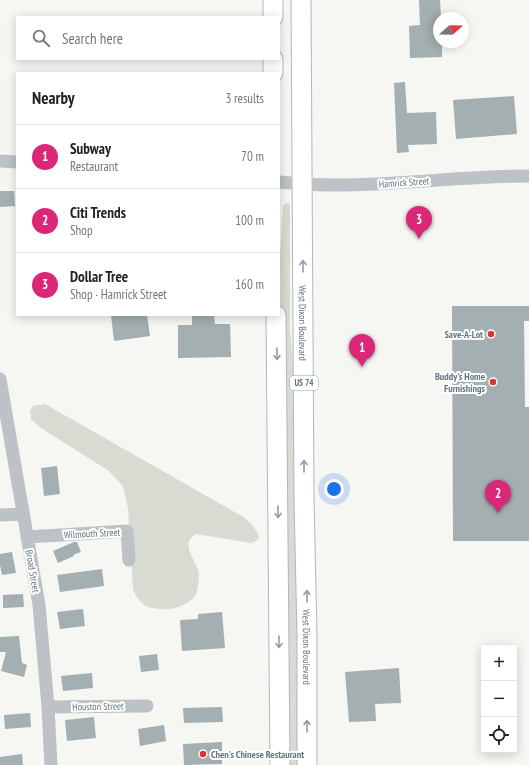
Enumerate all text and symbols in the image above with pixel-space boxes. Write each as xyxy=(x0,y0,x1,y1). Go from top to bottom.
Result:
north arrow xyxy=(433,12,469,48)
search box xyxy=(16,16,280,60)
icon: search xyxy=(30,27,52,49)
text: Search here xyxy=(62,29,123,48)
text: Nearby xyxy=(32,87,75,109)
text: 3 results xyxy=(225,90,264,107)
text: Subway xyxy=(70,139,111,158)
text: 1 xyxy=(42,148,48,165)
text: 70 m xyxy=(241,148,264,165)
text: Restaurant xyxy=(70,158,118,175)
street label: Hamrick Street xyxy=(378,174,430,191)
text: Citi Trends xyxy=(70,203,126,222)
pin: 3 xyxy=(406,206,432,239)
text: 2 xyxy=(42,212,48,229)
text: 100 m xyxy=(235,212,264,229)
text: Shop xyxy=(70,222,93,239)
one-way arrow xyxy=(299,260,307,273)
text: Dollar Tree xyxy=(70,267,128,286)
text: 3 xyxy=(42,276,48,293)
text: 160 m xyxy=(235,276,264,293)
street label: West Dixon Boulevard xyxy=(296,285,309,361)
text: Shop · Hamrick Street xyxy=(70,286,167,303)
place label: Save-A-Lot xyxy=(444,328,483,341)
marker: Save-A-Lot xyxy=(486,329,496,339)
pin: 1 xyxy=(349,334,375,367)
one-way arrow xyxy=(273,347,281,360)
place label: Buddy's Home Furnishings xyxy=(435,370,485,395)
road number: US 74 xyxy=(290,376,318,390)
marker: Buddy's Home Furnishings xyxy=(488,377,498,387)
one-way arrow xyxy=(300,460,308,473)
your location xyxy=(324,479,344,499)
pin: 2 xyxy=(485,480,511,513)
one-way arrow xyxy=(274,505,282,518)
street label: Wilmouth Street xyxy=(64,526,121,541)
street label: Broad Street xyxy=(22,549,43,594)
one-way arrow xyxy=(303,590,311,603)
street label: West Dixon Boulevard xyxy=(299,609,313,685)
one-way arrow xyxy=(275,635,283,648)
map controls xyxy=(481,645,517,753)
button: + xyxy=(481,645,517,681)
button: − xyxy=(481,681,517,717)
street label: Houston Street xyxy=(72,700,124,713)
button: locate xyxy=(481,717,517,753)
one-way arrow xyxy=(303,720,311,733)
place label: Chen's Chinese Restaurant xyxy=(211,748,304,761)
marker: Chen's Chinese Restaurant xyxy=(198,749,208,759)

